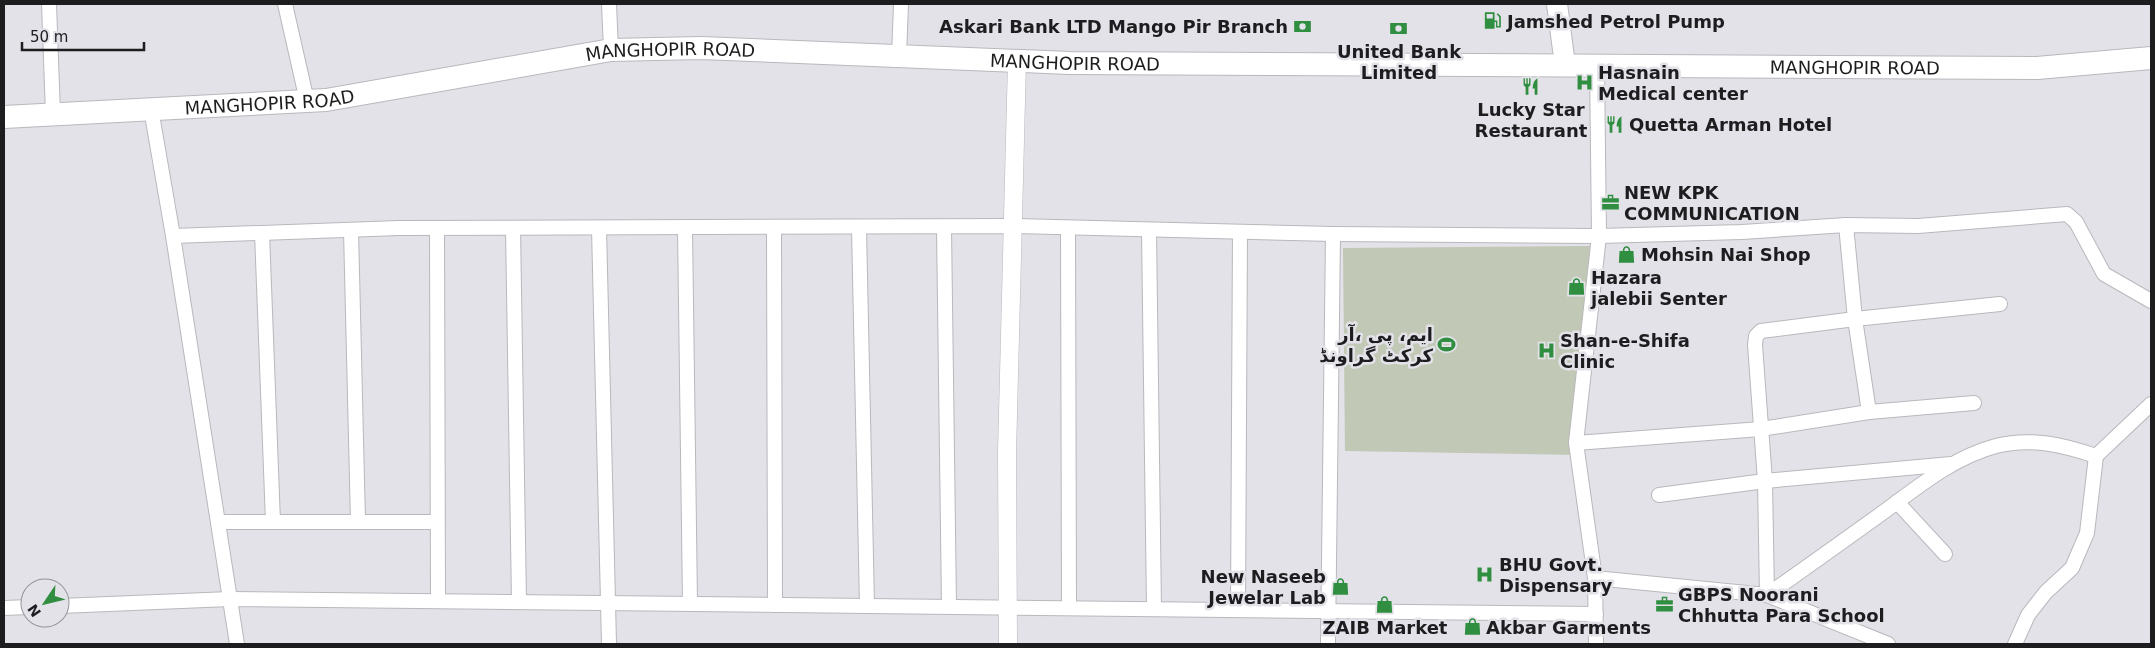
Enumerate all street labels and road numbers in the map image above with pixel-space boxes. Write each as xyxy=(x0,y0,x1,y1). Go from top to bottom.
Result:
street label: MANGHOPIR ROAD xyxy=(584,37,756,65)
street label: MANGHOPIR ROAD xyxy=(990,49,1160,74)
street label: MANGHOPIR ROAD xyxy=(1770,56,1940,78)
street label: MANGHOPIR ROAD xyxy=(184,85,356,118)

